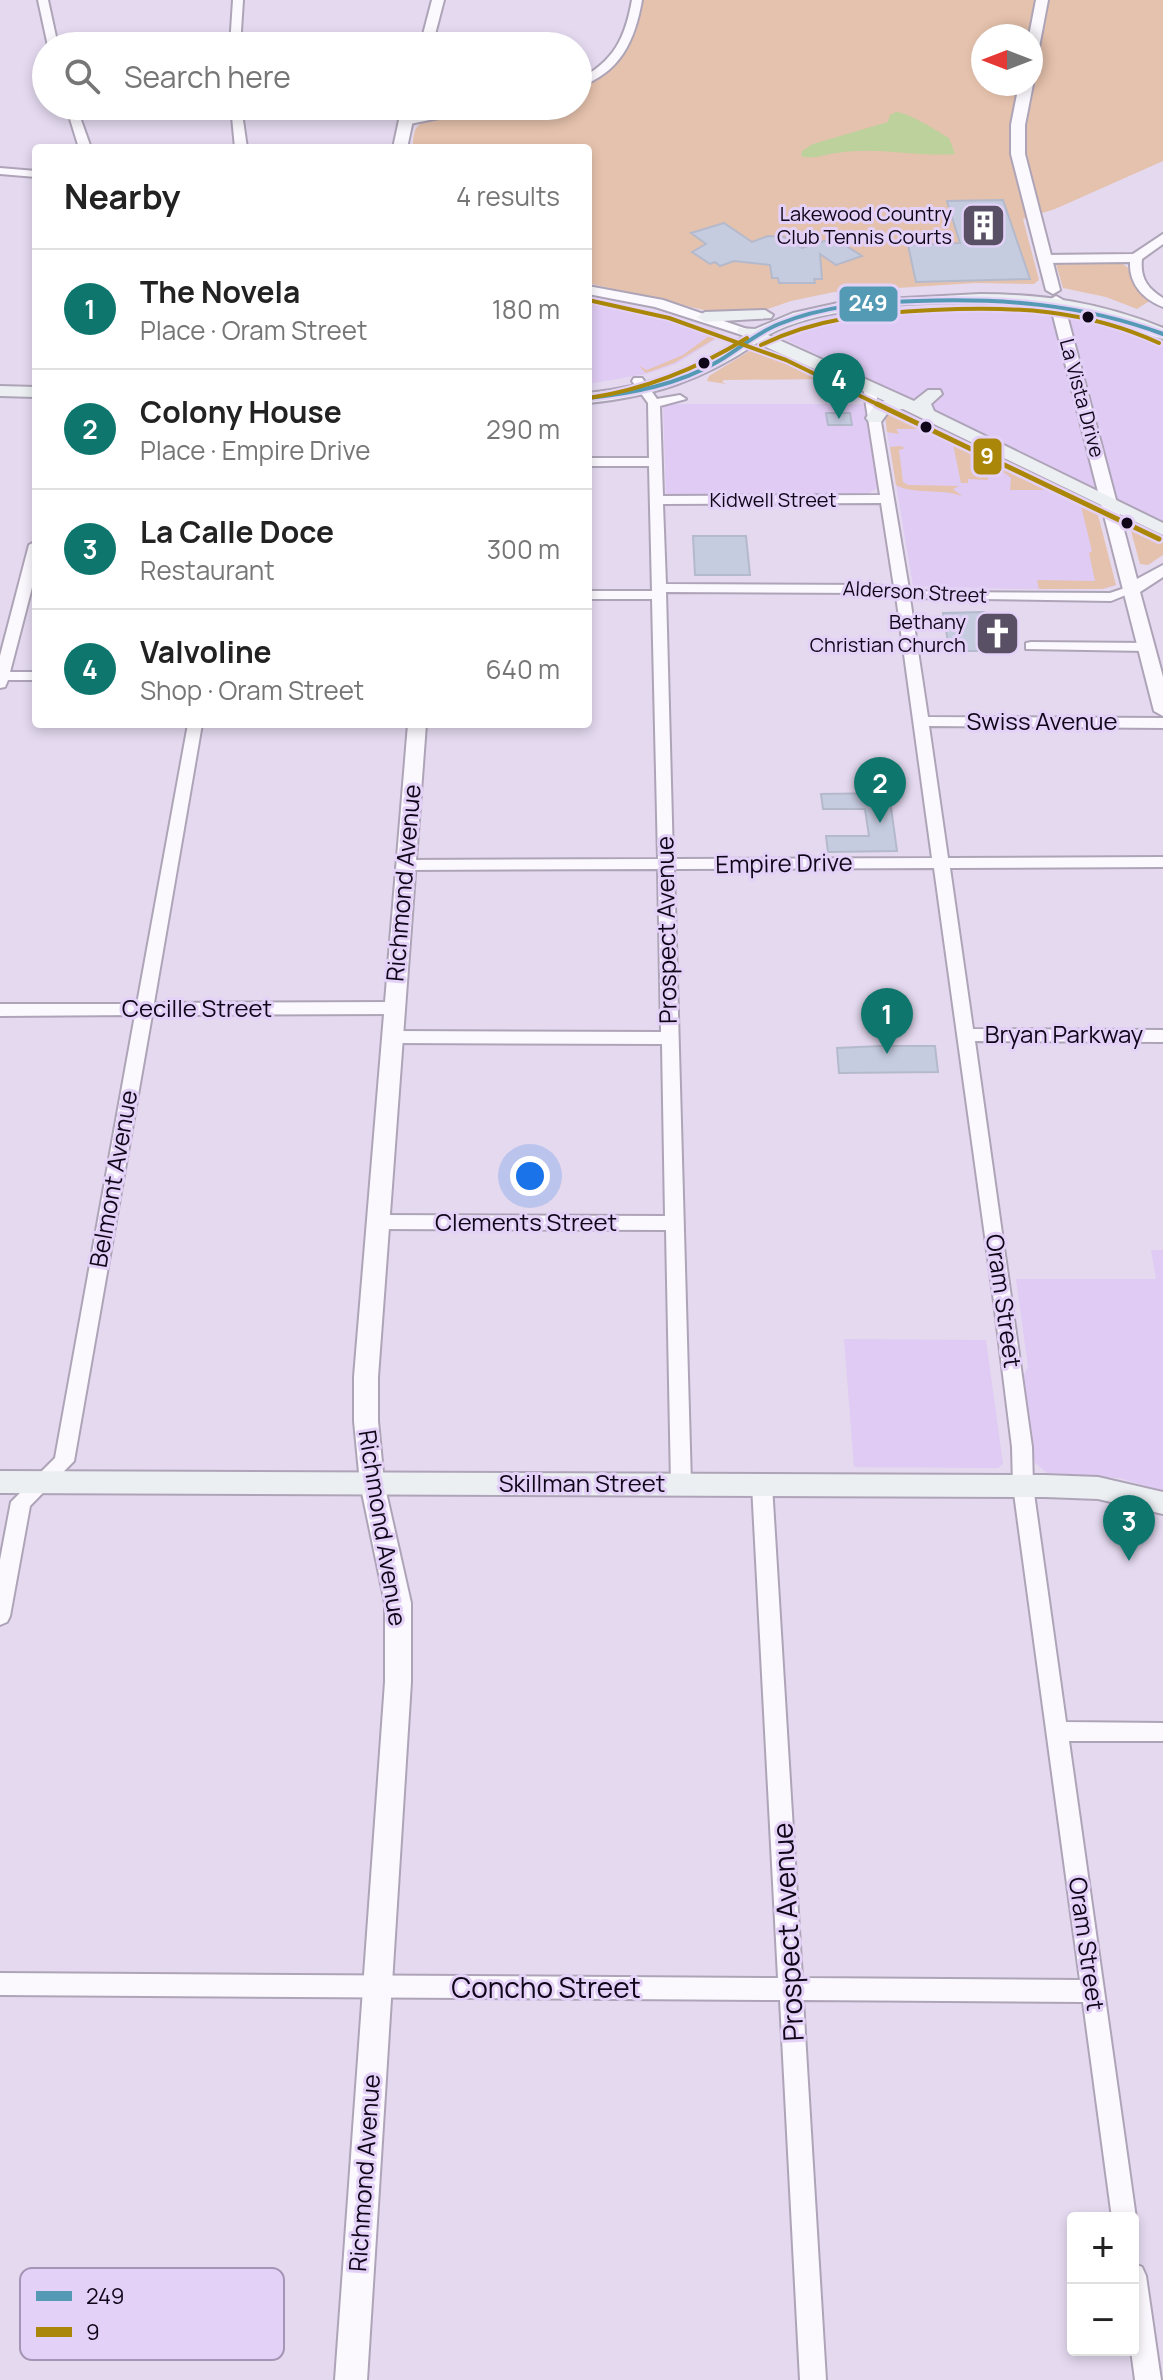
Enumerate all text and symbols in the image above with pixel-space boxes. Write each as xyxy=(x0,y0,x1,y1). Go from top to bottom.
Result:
north arrow xyxy=(971,24,1043,96)
search box xyxy=(32,32,592,120)
icon: search xyxy=(60,54,104,98)
text: Search here xyxy=(124,56,291,97)
text: Nearby xyxy=(64,173,180,219)
text: 4 results xyxy=(456,178,560,214)
place label: Lakewood Country Club Tennis Courts xyxy=(777,200,952,250)
building icon: Lakewood Country Club Tennis Courts xyxy=(959,201,1007,249)
text: The Novela xyxy=(140,271,300,312)
line badge: 249 xyxy=(838,285,899,323)
text: 249 xyxy=(848,288,888,318)
text: 1 xyxy=(84,291,96,327)
text: 180 m xyxy=(492,291,560,327)
unlabelled marker xyxy=(1080,309,1096,325)
text: Place · Oram Street xyxy=(140,312,367,348)
street label: La Vista Drive xyxy=(1054,335,1111,460)
pin: 4 xyxy=(813,353,865,419)
unlabelled marker xyxy=(696,355,712,371)
text: Colony House xyxy=(140,391,342,432)
text: 2 xyxy=(82,411,98,447)
text: 290 m xyxy=(486,411,560,447)
unlabelled marker xyxy=(918,419,934,435)
text: Place · Empire Drive xyxy=(140,432,370,468)
line badge: 9 xyxy=(972,437,1003,476)
text: 9 xyxy=(980,441,994,471)
street label: Kidwell Street xyxy=(709,486,837,513)
text: La Calle Doce xyxy=(140,511,334,552)
unlabelled marker xyxy=(1119,515,1135,531)
text: 3 xyxy=(82,531,98,567)
text: 300 m xyxy=(487,531,560,567)
text: Restaurant xyxy=(140,552,275,588)
street label: Alderson Street xyxy=(842,574,988,609)
place label: Bethany Christian Church xyxy=(810,608,966,658)
church icon: Bethany Christian Church xyxy=(973,610,1021,658)
text: Valvoline xyxy=(140,631,272,672)
text: 4 xyxy=(82,651,98,687)
text: 640 m xyxy=(485,651,560,687)
text: Shop · Oram Street xyxy=(140,672,364,708)
street label: Swiss Avenue xyxy=(967,704,1118,737)
pin: 2 xyxy=(854,757,906,823)
street label: Richmond Avenue xyxy=(377,783,428,983)
street label: Prospect Avenue xyxy=(647,836,684,1024)
street label: Empire Drive xyxy=(715,845,853,880)
pin: 1 xyxy=(861,988,913,1054)
street label: Cecille Street xyxy=(122,991,272,1024)
street label: Bryan Parkway xyxy=(985,1017,1144,1050)
street label: Belmont Avenue xyxy=(81,1087,144,1270)
your location xyxy=(510,1156,550,1196)
street label: Clements Street xyxy=(435,1205,617,1238)
street label: Oram Street xyxy=(979,1232,1030,1370)
street label: Richmond Avenue xyxy=(352,1427,415,1628)
street label: Skillman Street xyxy=(499,1466,665,1499)
pin: 3 xyxy=(1103,1495,1155,1561)
street label: Prospect Avenue xyxy=(762,1822,812,2042)
street label: Oram Street xyxy=(1062,1875,1113,2013)
street label: Concho Street xyxy=(451,1968,641,2006)
street label: Richmond Avenue xyxy=(340,2073,387,2273)
map controls xyxy=(1067,2212,1139,2356)
button: + xyxy=(1067,2212,1139,2284)
legend xyxy=(20,2268,284,2360)
text: 249 xyxy=(86,2281,125,2311)
button: − xyxy=(1067,2284,1139,2356)
text: 9 xyxy=(86,2317,100,2347)

